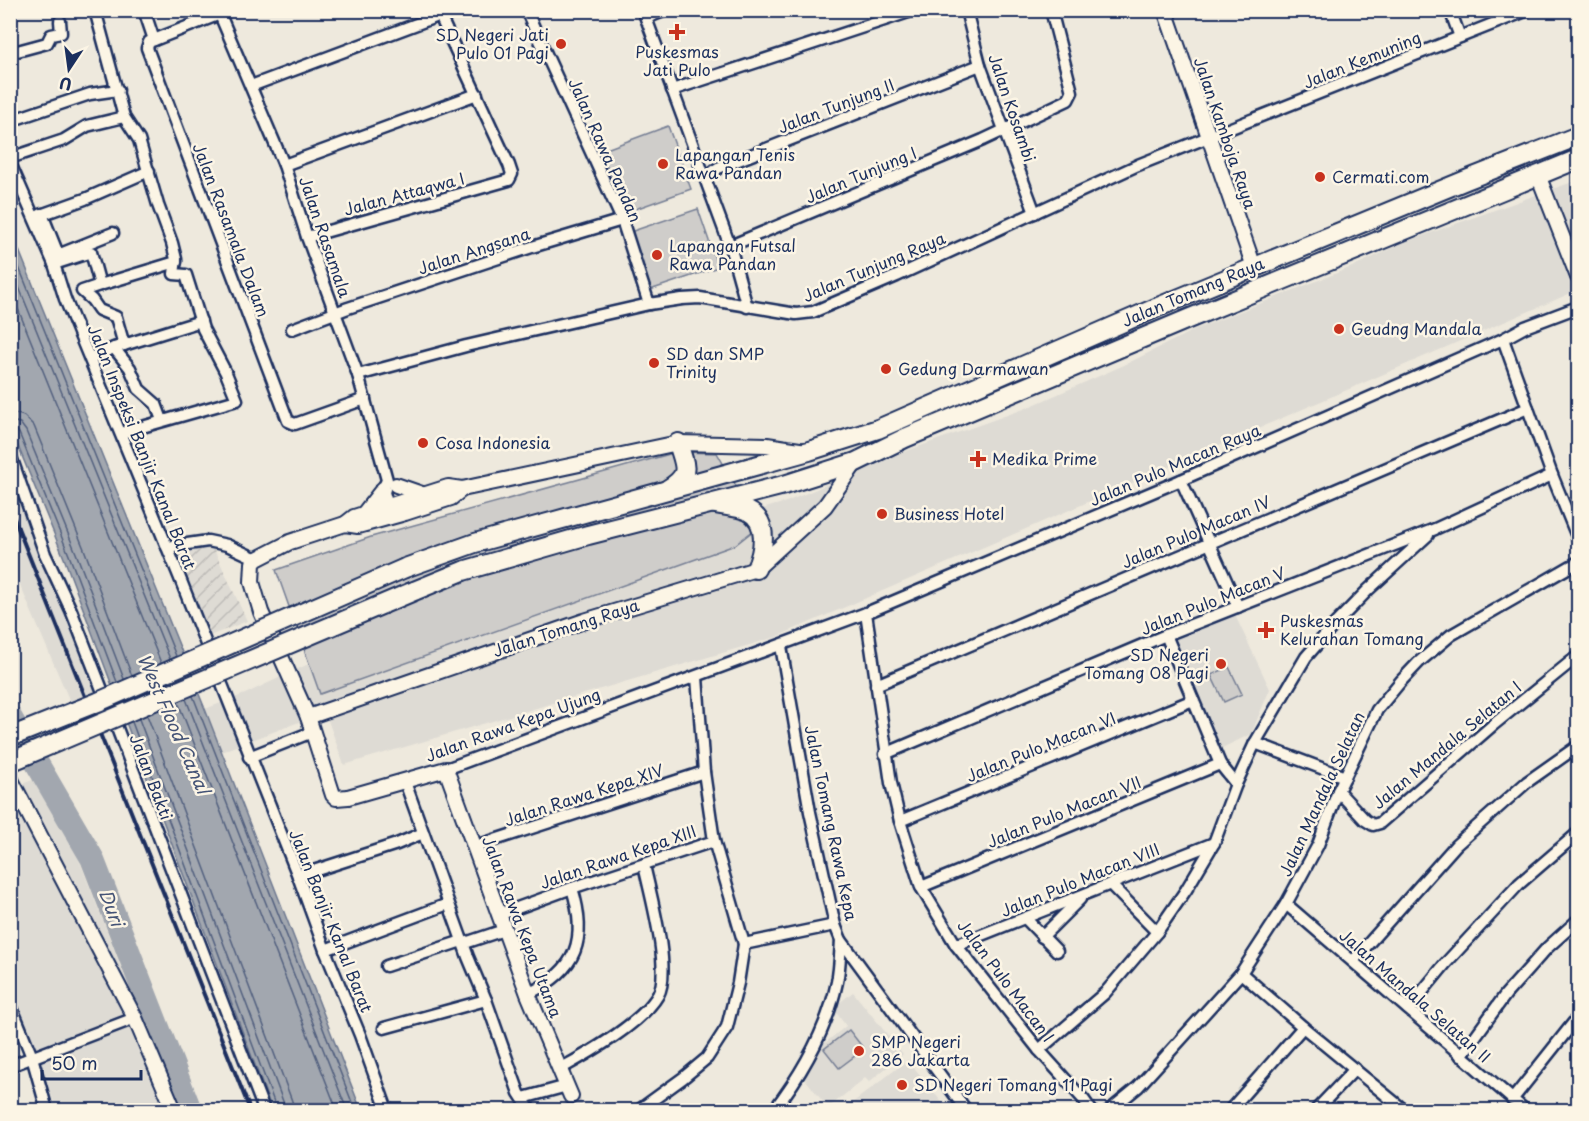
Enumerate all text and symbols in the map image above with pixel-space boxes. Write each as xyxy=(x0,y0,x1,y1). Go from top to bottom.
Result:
place label: SD Negeri Jati Pulo 01 Pagi xyxy=(435,22,549,64)
marker: Puskesmas Jati Pulo xyxy=(668,23,686,41)
street label: Jalan Kemuning xyxy=(1299,25,1424,94)
marker: SD Negeri Jati Pulo 01 Pagi xyxy=(554,37,568,51)
north arrow xyxy=(39,39,99,99)
place label: Puskesmas Jati Pulo xyxy=(635,39,719,81)
street label: Jalan Kosambi xyxy=(983,50,1043,165)
street label: Jalan Kamboja Raya xyxy=(1189,54,1263,212)
text: U xyxy=(57,72,74,98)
street label: Jalan Tunjung II xyxy=(774,72,897,138)
street label: Jalan Rawa Pandan xyxy=(563,74,649,226)
street label: Jalan Rasamala Dalam xyxy=(188,139,276,320)
street label: Jalan Tunjung I xyxy=(801,140,920,208)
place label: Lapangan Tenis Rawa Pandan xyxy=(675,142,795,184)
marker: Lapangan Tenis Rawa Pandan xyxy=(656,157,670,171)
place label: Cermati.com xyxy=(1332,164,1430,188)
street label: Jalan Attaqwa I xyxy=(341,165,467,221)
marker: Cermati.com xyxy=(1313,170,1327,184)
street label: Jalan Rasamala xyxy=(294,173,358,301)
street label: Jalan Angsana xyxy=(414,221,533,279)
street label: Jalan Tunjung Raya xyxy=(799,225,949,307)
place label: Lapangan Futsal Rawa Pandan xyxy=(669,233,796,275)
marker: Lapangan Futsal Rawa Pandan xyxy=(650,248,664,262)
street label: Jalan Tomang Raya xyxy=(1118,250,1268,332)
place label: Geudng Mandala xyxy=(1351,316,1482,340)
street label: Jalan Inspeksi Banjir Kanal Barat xyxy=(83,321,203,573)
marker: Geudng Mandala xyxy=(1332,322,1346,336)
place label: SD dan SMP Trinity xyxy=(666,341,764,383)
marker: SD dan SMP Trinity xyxy=(647,356,661,370)
place label: Gedung Darmawan xyxy=(898,356,1049,380)
marker: Gedung Darmawan xyxy=(879,362,893,376)
street label: Jalan Pulo Macan Raya xyxy=(1085,417,1264,511)
place label: Cosa Indonesia xyxy=(435,430,551,454)
marker: Cosa Indonesia xyxy=(416,436,430,450)
place label: Medika Prime xyxy=(992,446,1098,470)
marker: Medika Prime xyxy=(969,450,987,468)
street label: Jalan Pulo Macan IV xyxy=(1117,489,1274,573)
place label: Business Hotel xyxy=(894,501,1004,525)
marker: Business Hotel xyxy=(875,507,889,521)
street label: Jalan Pulo Macan V xyxy=(1137,560,1289,640)
street label: Jalan Tomang Raya xyxy=(489,592,642,662)
place label: Puskesmas Kelurahan Tomang xyxy=(1280,608,1424,650)
marker: Puskesmas Kelurahan Tomang xyxy=(1257,621,1275,639)
place label: SD Negeri Tomang 08 Pagi xyxy=(1084,642,1209,684)
water label: West Flood Canal xyxy=(131,649,219,800)
marker: SD Negeri Tomang 08 Pagi xyxy=(1214,657,1228,671)
street label: Jalan Mandala Selatan I xyxy=(1367,675,1526,814)
street label: Jalan Rawa Kepa Ujung xyxy=(422,681,603,767)
street label: Jalan Pulo Macan VI xyxy=(962,705,1119,787)
street label: Jalan Mandala Selatan xyxy=(1272,707,1370,880)
street label: Jalan Tomang Rawa Kepa xyxy=(800,723,864,923)
street label: Jalan Bakti xyxy=(125,730,179,823)
street label: Jalan Rawa Kepa XIV xyxy=(501,757,667,831)
street label: Jalan Pulo Macan VII xyxy=(983,769,1144,853)
street label: Jalan Rawa Kepa XIII xyxy=(536,818,699,894)
street label: Jalan Banjir Kanal Barat xyxy=(284,825,380,1016)
street label: Jalan Rawa Kepa Utama xyxy=(477,832,569,1021)
street label: Jalan Pulo Macan VIII xyxy=(997,836,1163,922)
water label: Duri xyxy=(93,885,133,933)
street label: Jalan Pulo Macan I xyxy=(953,914,1061,1047)
street label: Jalan Mandala Selatan II xyxy=(1335,923,1497,1068)
place label: SMP Negeri 286 Jakarta xyxy=(871,1029,970,1071)
scale bar xyxy=(42,1043,141,1081)
marker: SMP Negeri 286 Jakarta xyxy=(852,1044,866,1058)
text: 50 m xyxy=(51,1049,98,1076)
place label: SD Negeri Tomang 11 Pagi xyxy=(914,1072,1113,1096)
marker: SD Negeri Tomang 11 Pagi xyxy=(895,1078,909,1092)

